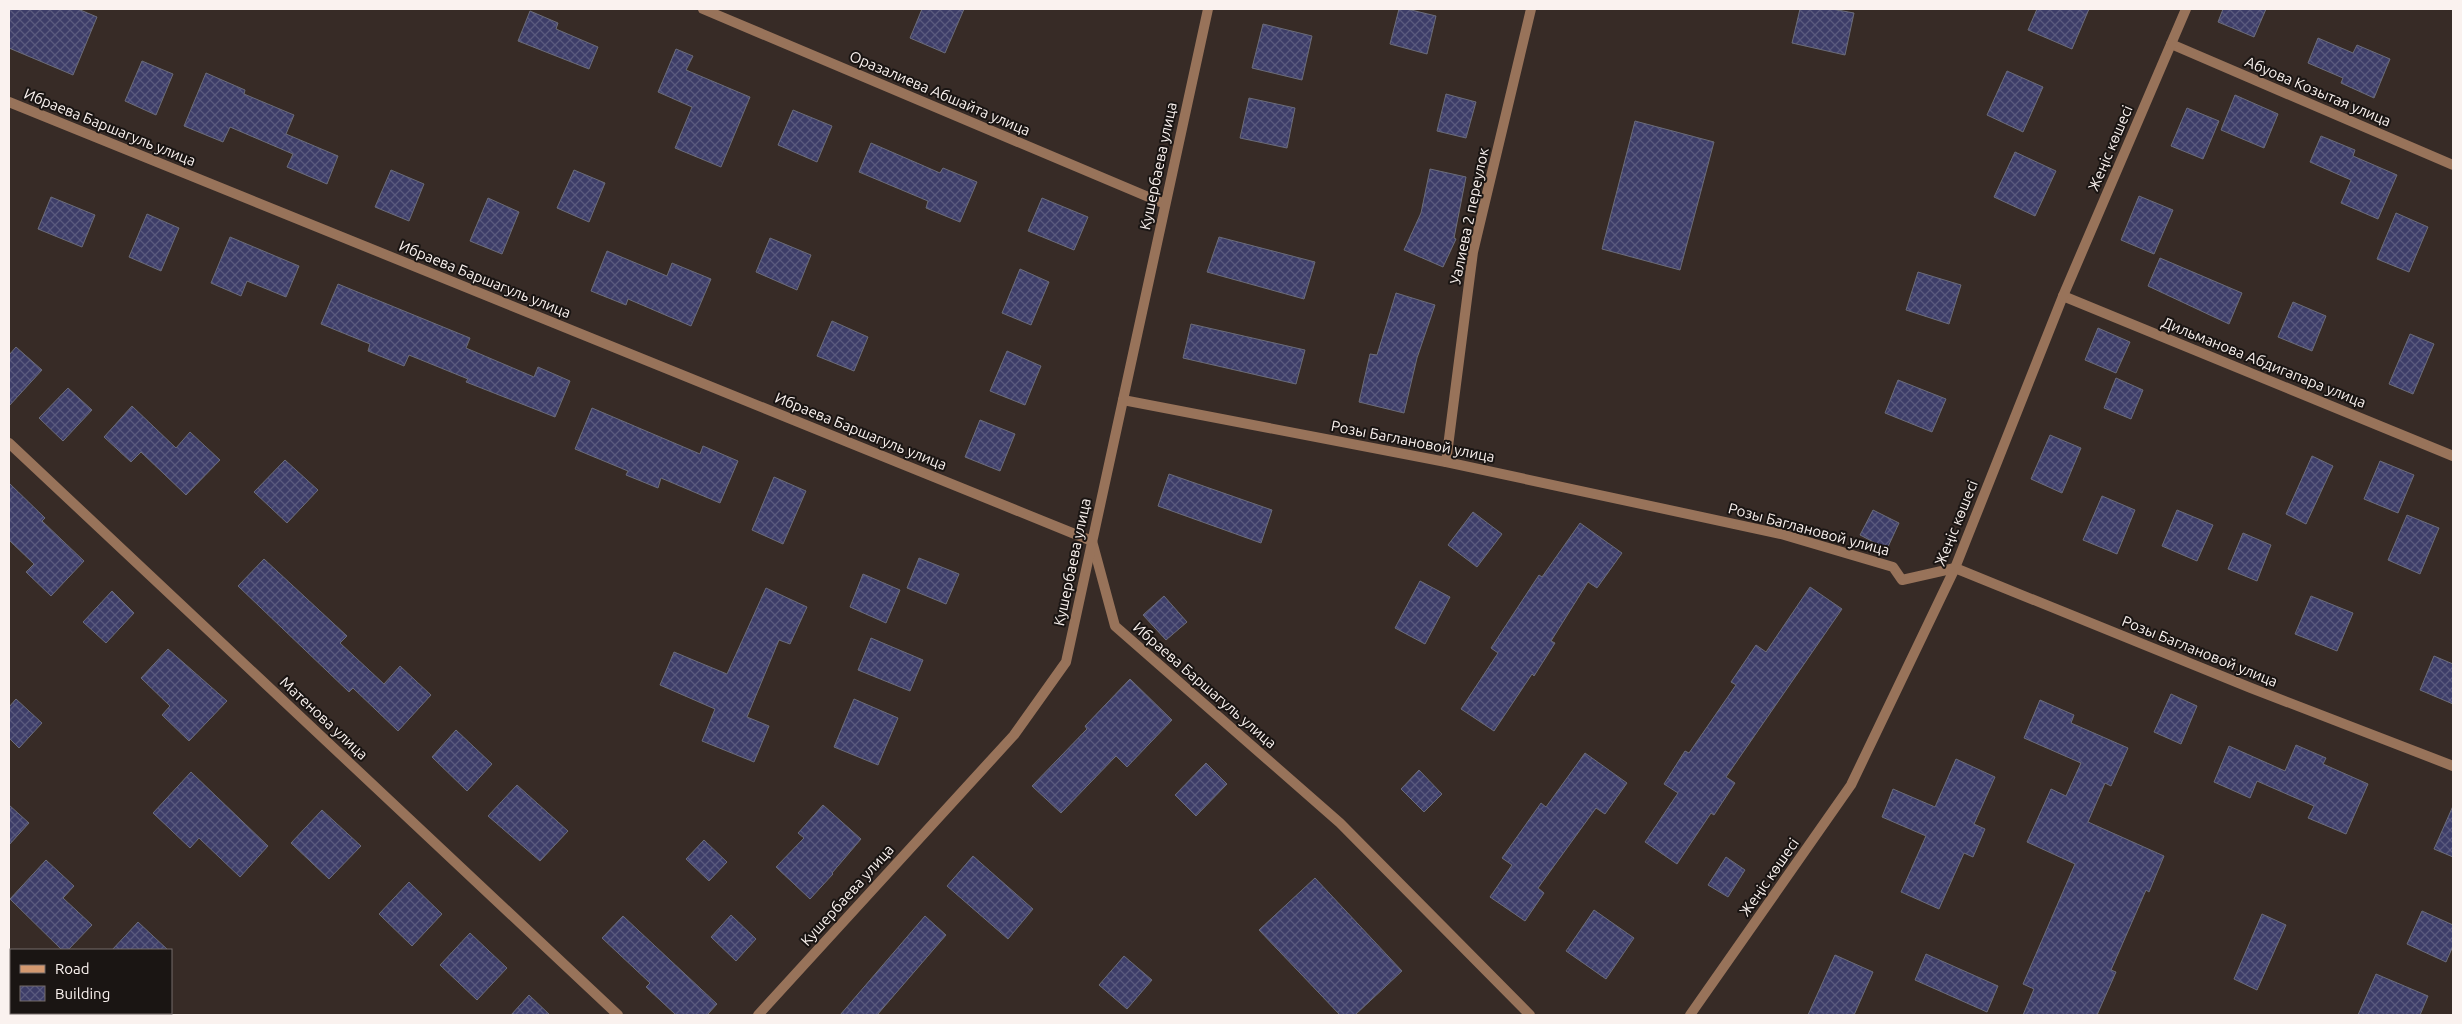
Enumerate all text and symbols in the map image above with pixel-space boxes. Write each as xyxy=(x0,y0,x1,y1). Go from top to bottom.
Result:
street label: Оразалиева Абшайта улица xyxy=(847,47,1033,139)
street label: Абуова Козытая улица xyxy=(2242,53,2394,129)
street label: Ибраева Баршагуль улица xyxy=(22,85,198,169)
street label: Кушербаева улица xyxy=(1136,101,1180,231)
street label: Жеңіс көшесі xyxy=(2084,103,2136,193)
street label: Уалиева 2 переулок xyxy=(1446,146,1492,286)
street label: Ибраева Баршагуль улица xyxy=(397,237,573,321)
street label: Дильманова Абдигапара улица xyxy=(2159,313,2369,411)
street label: Ибраева Баршагуль улица xyxy=(773,389,949,473)
street label: Розы Баглановой улица xyxy=(1330,417,1496,465)
street label: Жеңіс көшесі xyxy=(1931,478,1981,568)
street label: Кушербаева улица xyxy=(1050,497,1094,627)
street label: Розы Баглановой улица xyxy=(1726,499,1892,559)
street label: Розы Баглановой улица xyxy=(2120,612,2280,690)
street label: Ибраева Баршагуль улица xyxy=(1130,618,1280,752)
street label: Матенова улица xyxy=(277,673,371,763)
street label: Жеңіс көшесі xyxy=(1736,835,1802,919)
street label: Кушербаева улица xyxy=(797,841,897,949)
legend xyxy=(10,949,172,1014)
text: Road xyxy=(55,960,90,977)
text: Building xyxy=(55,985,110,1002)

